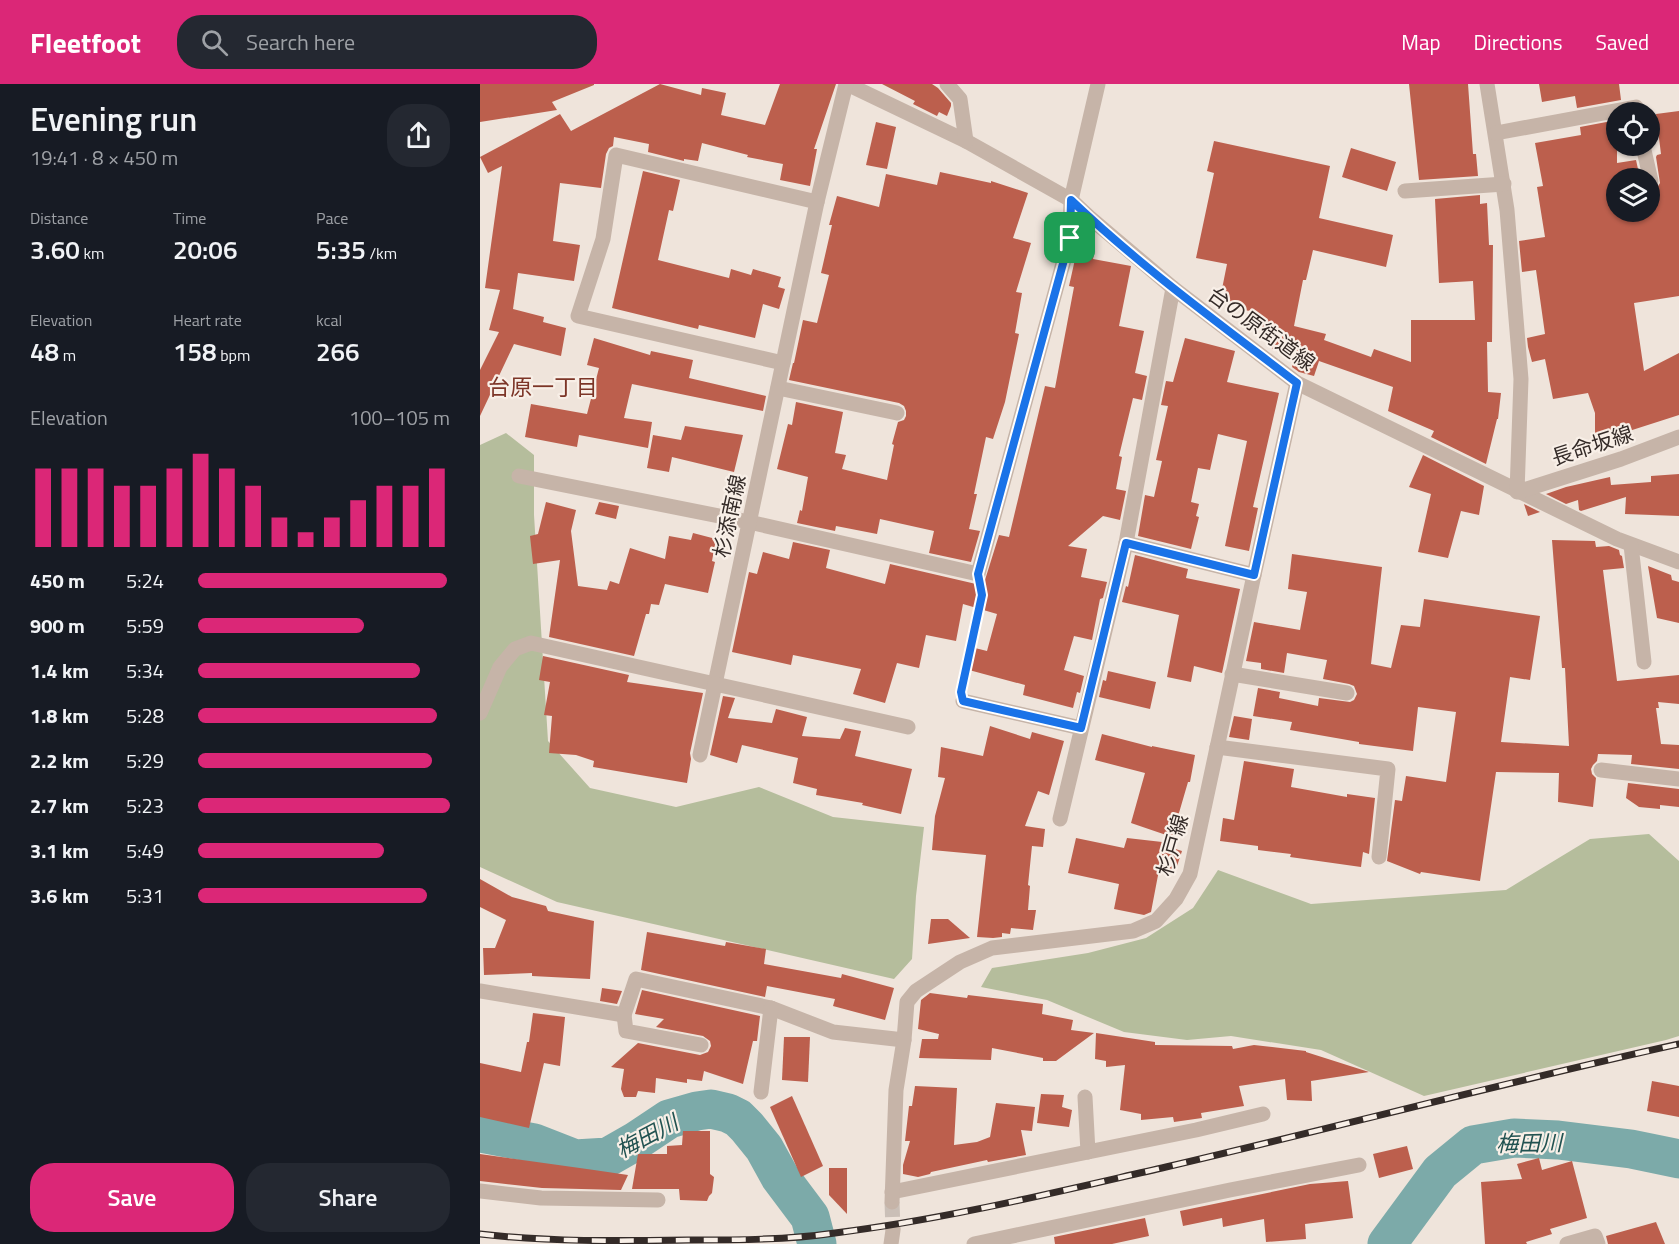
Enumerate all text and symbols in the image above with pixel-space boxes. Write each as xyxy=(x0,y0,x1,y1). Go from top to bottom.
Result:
search box xyxy=(177,15,597,69)
text: Fleetfoot xyxy=(30,21,141,64)
text: Search here xyxy=(246,25,355,59)
icon: search xyxy=(198,26,231,59)
text: Map xyxy=(1401,26,1441,58)
text: Directions xyxy=(1474,26,1563,58)
text: Saved xyxy=(1596,26,1649,58)
text: Evening run xyxy=(30,94,197,144)
map controls xyxy=(1606,102,1660,222)
button: locate xyxy=(1606,102,1660,156)
button: share xyxy=(387,104,450,167)
text: 19:41 · 8 × 450 m xyxy=(30,142,178,173)
button: layers xyxy=(1606,168,1660,222)
text: Distance xyxy=(30,206,88,230)
text: Time xyxy=(173,206,206,230)
text: Pace xyxy=(316,206,348,230)
pin xyxy=(1044,212,1095,263)
icon: arrive xyxy=(1053,221,1086,254)
text: 3.60 xyxy=(30,230,80,269)
text: 20:06 xyxy=(173,230,237,269)
text: 5:35 xyxy=(316,230,366,269)
text: km xyxy=(80,241,104,265)
text: /km xyxy=(366,241,397,265)
street label: 台の原街道線 xyxy=(1202,278,1322,378)
text: Elevation xyxy=(30,308,92,332)
text: Heart rate xyxy=(173,308,242,332)
text: kcal xyxy=(316,308,342,332)
text: 48 xyxy=(30,332,59,371)
text: 158 xyxy=(173,332,217,371)
text: 266 xyxy=(316,332,360,371)
text: m xyxy=(59,343,76,367)
text: bpm xyxy=(217,343,250,367)
district label: 台原一丁目 xyxy=(488,370,598,404)
text: Elevation xyxy=(30,402,108,433)
text: 100–105 m xyxy=(349,402,450,433)
street label: 長命坂線 xyxy=(1547,417,1637,473)
street label: 杉添南線 xyxy=(705,472,753,560)
text: 450 m xyxy=(30,565,85,596)
text: 5:24 xyxy=(126,565,164,596)
text: 900 m xyxy=(30,610,85,641)
text: 5:59 xyxy=(126,610,164,641)
text: 1.4 km xyxy=(30,655,89,686)
text: 5:34 xyxy=(126,655,164,686)
text: 1.8 km xyxy=(30,700,89,731)
text: 5:28 xyxy=(126,700,164,731)
text: 2.2 km xyxy=(30,745,89,776)
text: 5:29 xyxy=(126,745,164,776)
text: 2.7 km xyxy=(30,790,89,821)
text: 5:23 xyxy=(126,790,164,821)
street label: 杉戸線 xyxy=(1148,810,1196,880)
text: 3.1 km xyxy=(30,835,89,866)
text: 5:49 xyxy=(126,835,164,866)
text: 3.6 km xyxy=(30,880,89,911)
text: 5:31 xyxy=(126,880,164,911)
water label: 梅田川 xyxy=(610,1105,686,1167)
water label: 梅田川 xyxy=(1496,1125,1564,1161)
button: Save xyxy=(30,1163,234,1232)
button: Share xyxy=(246,1163,450,1232)

